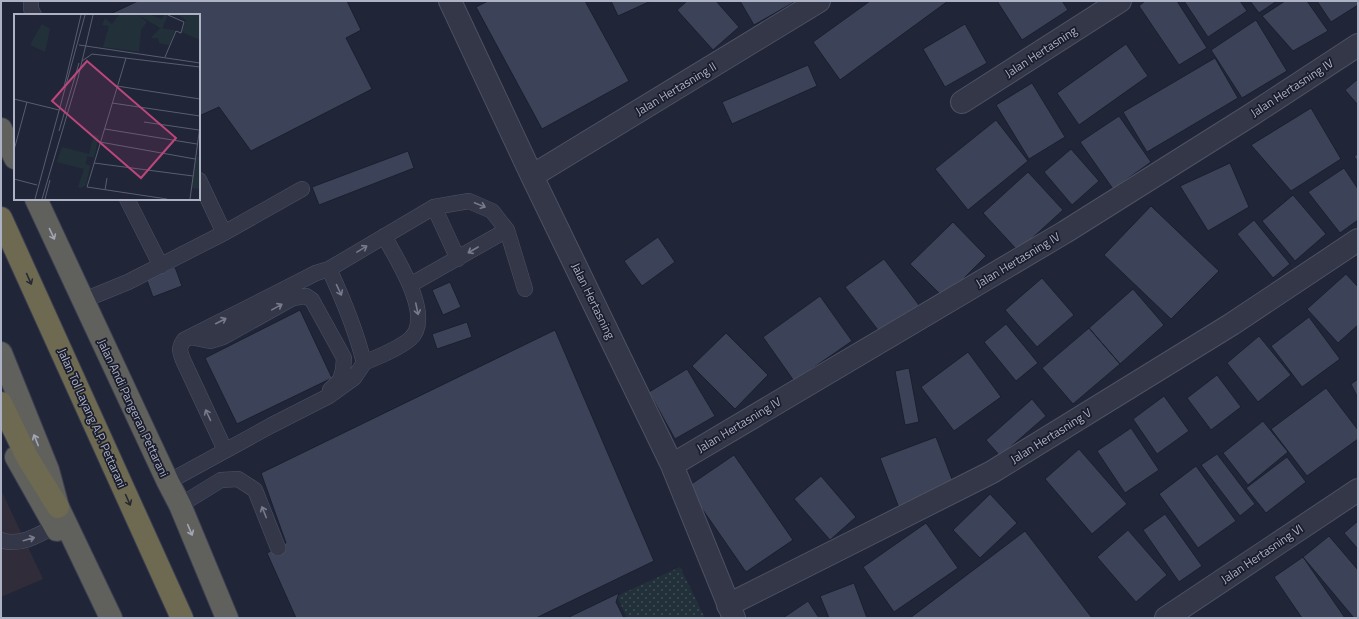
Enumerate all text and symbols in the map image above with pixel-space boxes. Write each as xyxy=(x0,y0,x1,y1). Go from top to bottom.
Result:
inset map xyxy=(14,14,200,200)
street label: Jalan Hertasning xyxy=(1001,21,1081,82)
street label: Jalan Hertasning IV xyxy=(1246,54,1337,122)
street label: Jalan Hertasning II xyxy=(632,57,720,120)
one-way arrow xyxy=(473,202,485,210)
street label: Jalan Hertasning IV xyxy=(972,227,1064,292)
one-way arrow xyxy=(49,228,57,240)
one-way arrow xyxy=(356,244,368,252)
one-way arrow xyxy=(467,246,479,254)
street label: Jalan Hertasning xyxy=(567,259,620,342)
one-way arrow xyxy=(26,273,33,285)
one-way arrow xyxy=(336,284,343,296)
one-way arrow xyxy=(270,303,282,310)
one-way arrow xyxy=(413,303,421,316)
one-way arrow xyxy=(215,317,227,325)
street label: Jalan Andi Pangeran Pettarani xyxy=(93,336,174,480)
street label: Jalan Tol Layang A.P. Pettarani xyxy=(53,345,132,491)
street label: Jalan Hertasning IV xyxy=(693,392,785,457)
street label: Jalan Hertasning V xyxy=(1006,403,1095,468)
one-way arrow xyxy=(204,409,212,421)
one-way arrow xyxy=(32,435,40,447)
one-way arrow xyxy=(125,493,133,505)
one-way arrow xyxy=(259,506,267,518)
street label: Jalan Hertasning VI xyxy=(1217,519,1307,588)
one-way arrow xyxy=(187,523,194,535)
one-way arrow xyxy=(22,535,35,542)

